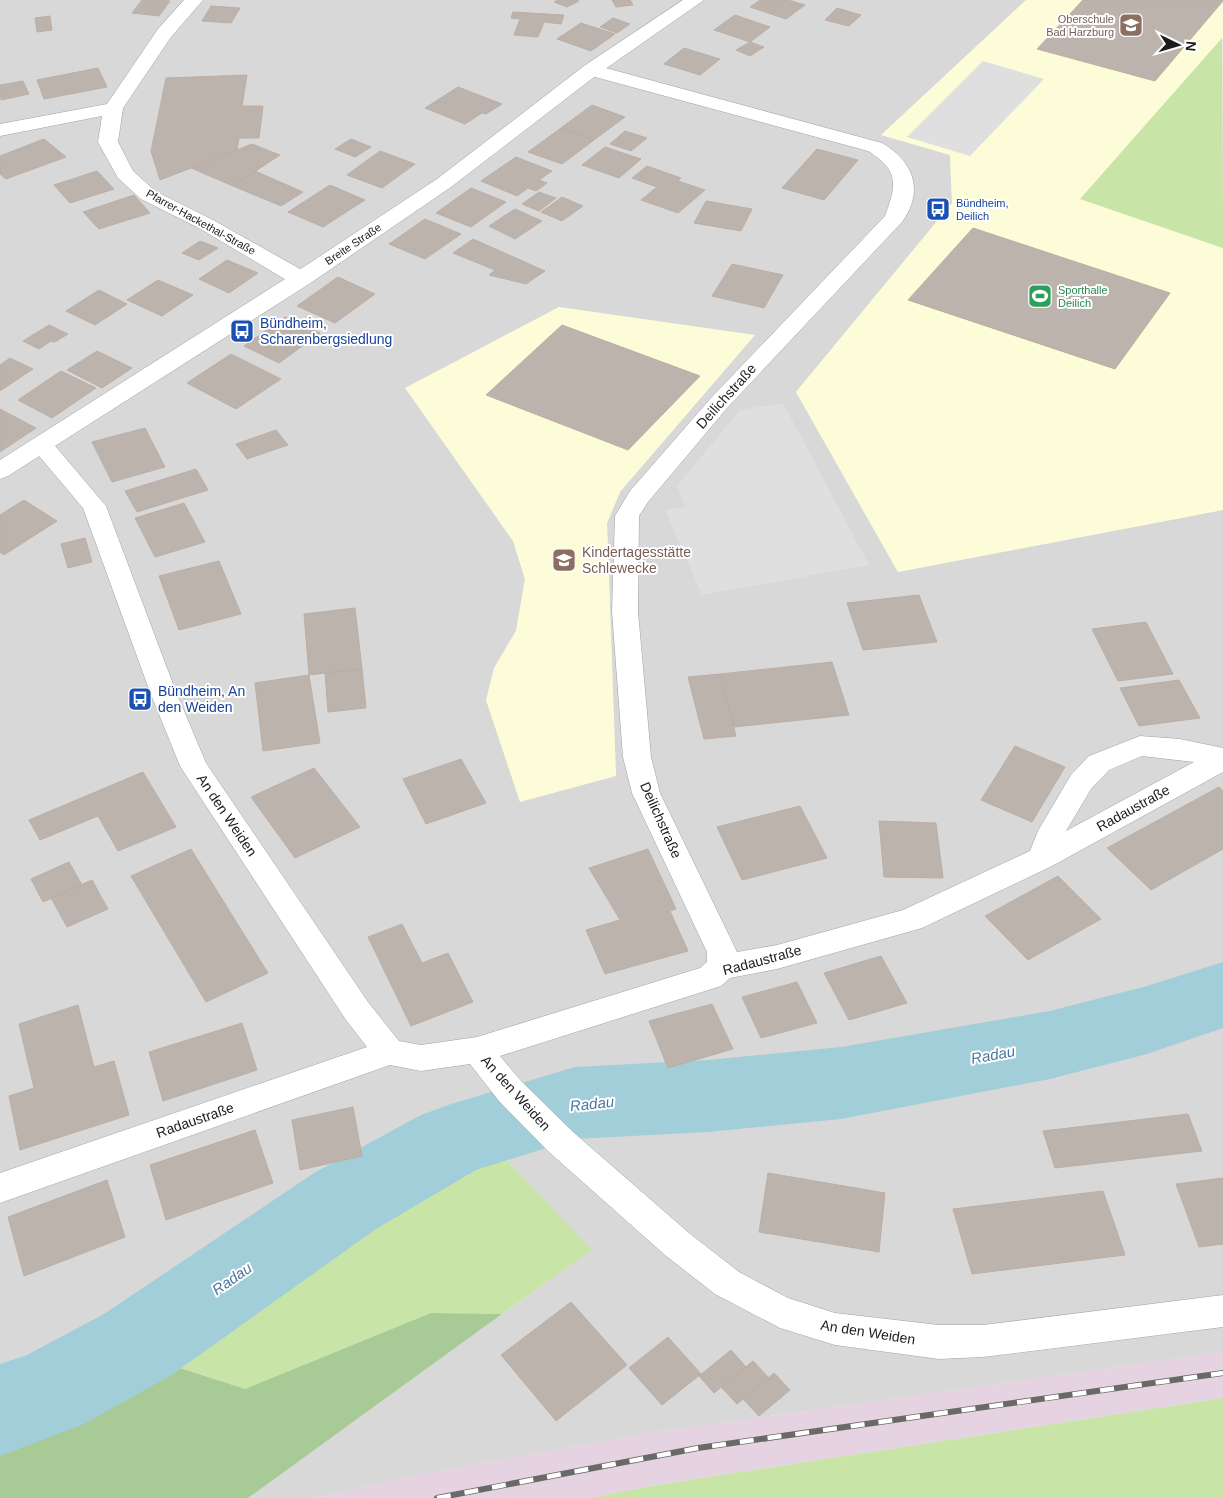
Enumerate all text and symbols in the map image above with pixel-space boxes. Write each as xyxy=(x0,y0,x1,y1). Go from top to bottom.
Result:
school or university icon: Oberschule Bad Harzburg xyxy=(1118,12,1144,38)
place label: Oberschule Bad Harzburg xyxy=(1046,13,1114,38)
north arrow xyxy=(1153,20,1203,70)
text: N xyxy=(1183,40,1199,52)
street label: Pfarrer-Hackethal-Straße xyxy=(144,187,258,257)
bus stop icon: Bündheim, Deilich xyxy=(925,196,951,222)
place label: Bündheim, Deilich xyxy=(956,197,1009,222)
street label: Breite Straße xyxy=(323,221,383,267)
sports icon: Sporthalle Deilich xyxy=(1027,283,1053,309)
place label: Sporthalle Deilich xyxy=(1058,284,1108,309)
place label: Bündheim, Scharenbergsiedlung xyxy=(260,315,392,347)
bus stop icon: Bündheim, Scharenbergsiedlung xyxy=(229,318,255,344)
street label: Deilichstraße xyxy=(693,360,759,432)
place label: Kindertagesstätte Schlewecke xyxy=(582,544,691,576)
school or university icon: Kindertagesstätte Schlewecke xyxy=(551,547,577,573)
place label: Bündheim, An den Weiden xyxy=(158,683,245,715)
bus stop icon: Bündheim, An den Weiden xyxy=(127,686,153,712)
street label: An den Weiden xyxy=(194,771,260,859)
street label: Deilichstraße xyxy=(637,779,685,861)
street label: Radaustraße xyxy=(1094,781,1172,835)
street label: Radaustraße xyxy=(721,942,803,978)
water label: Radau xyxy=(970,1042,1017,1067)
street label: An den Weiden xyxy=(478,1052,554,1134)
water label: Radau xyxy=(569,1093,615,1114)
street label: Radaustraße xyxy=(154,1099,236,1141)
water label: Radau xyxy=(209,1259,255,1298)
street label: An den Weiden xyxy=(820,1317,916,1347)

